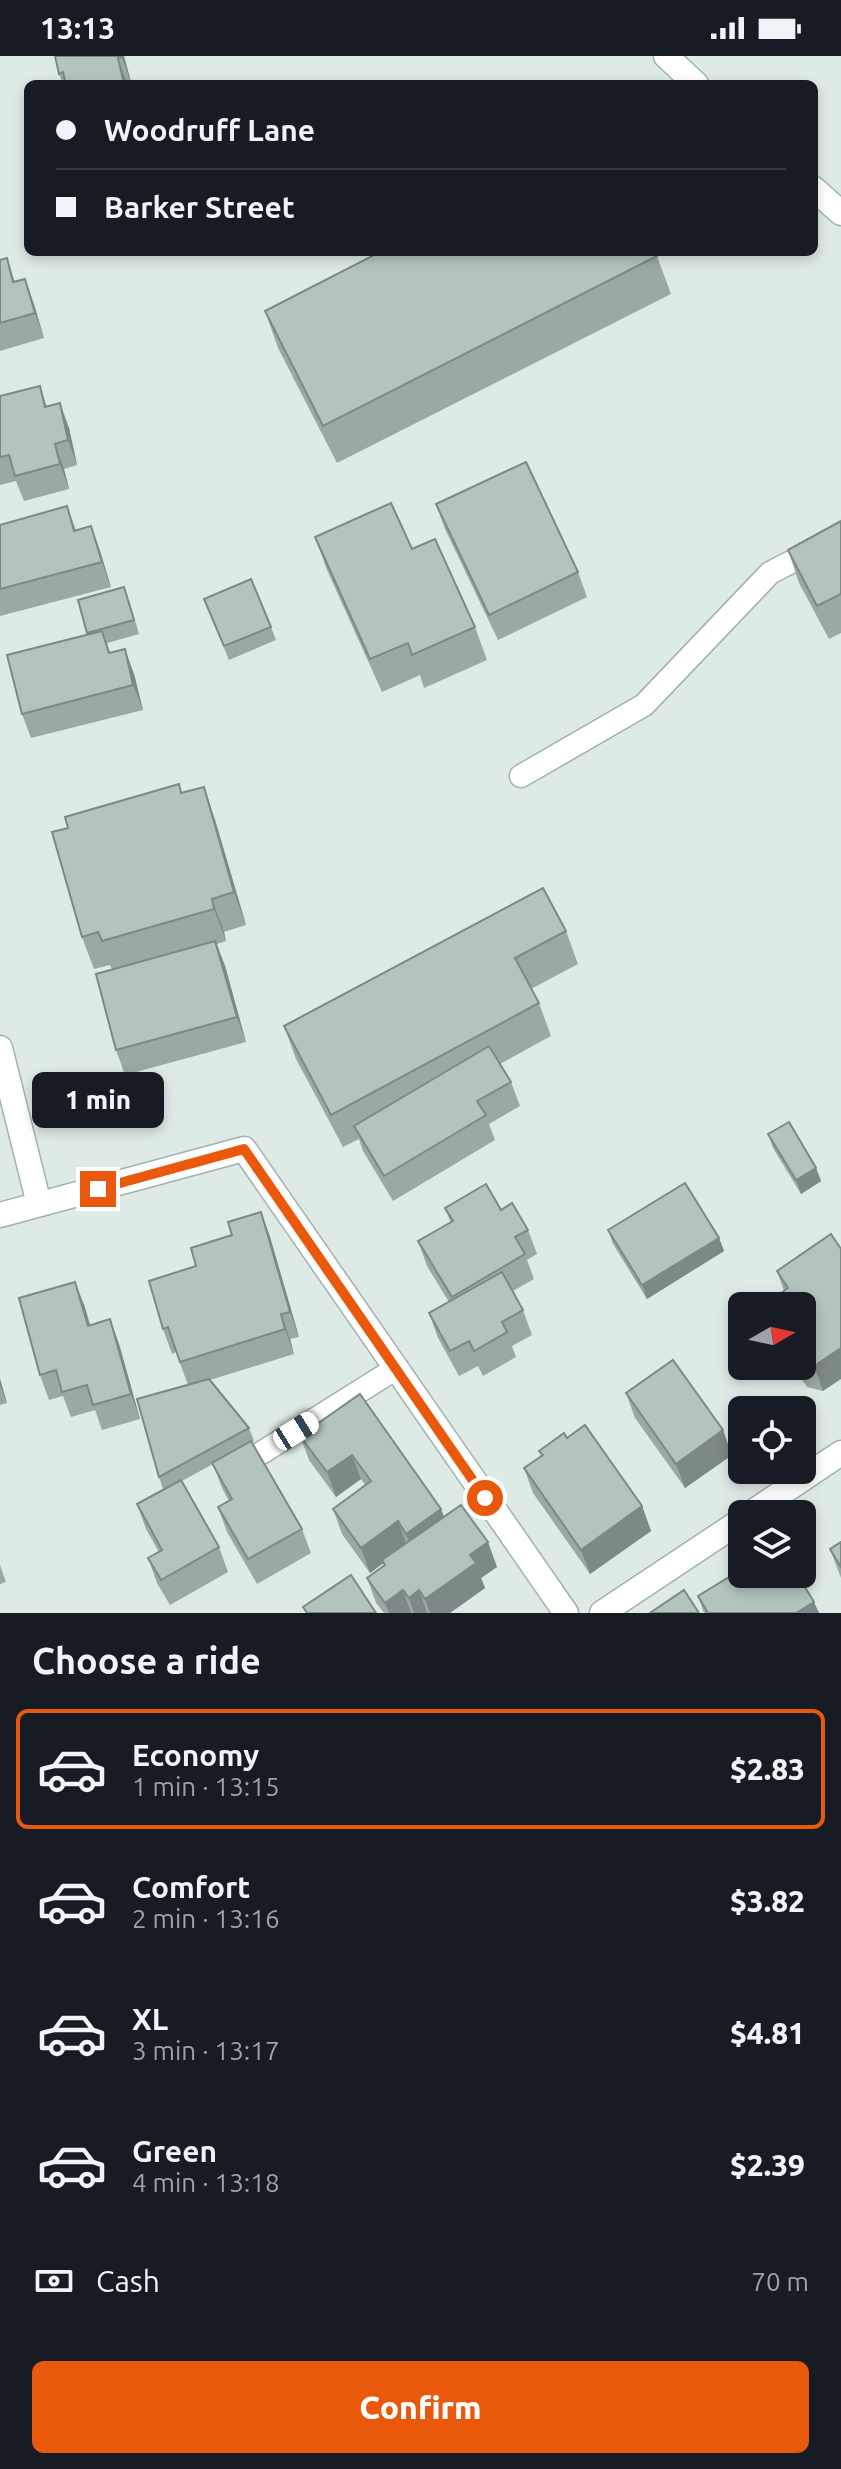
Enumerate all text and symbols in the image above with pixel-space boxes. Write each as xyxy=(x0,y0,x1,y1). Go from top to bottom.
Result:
text: 13:13 xyxy=(40,11,115,45)
text: Woodruff Lane xyxy=(104,113,315,147)
text: Barker Street xyxy=(104,190,295,224)
callout: 1 min xyxy=(32,1073,164,1129)
text: 1 min xyxy=(65,1085,131,1114)
route end xyxy=(80,1171,116,1207)
north arrow xyxy=(728,1292,816,1380)
map controls xyxy=(728,1292,816,1588)
button: locate xyxy=(728,1396,816,1484)
car xyxy=(269,1408,323,1454)
route start xyxy=(467,1480,503,1516)
button: layers xyxy=(728,1500,816,1588)
text: Choose a ride xyxy=(32,1640,261,1681)
icon: car xyxy=(36,1733,108,1805)
text: Economy xyxy=(132,1738,259,1772)
text: $2.83 xyxy=(730,1752,805,1786)
text: 1 min · 13:15 xyxy=(132,1772,280,1801)
icon: car xyxy=(36,1865,108,1937)
text: Comfort xyxy=(132,1870,250,1904)
text: $3.82 xyxy=(730,1884,805,1918)
text: 2 min · 13:16 xyxy=(132,1904,280,1933)
icon: car xyxy=(36,1997,108,2069)
text: XL xyxy=(132,2002,168,2036)
text: $4.81 xyxy=(730,2016,805,2050)
text: 3 min · 13:17 xyxy=(132,2036,280,2065)
icon: car xyxy=(36,2129,108,2201)
text: Green xyxy=(132,2134,217,2168)
text: $2.39 xyxy=(730,2148,805,2182)
text: 4 min · 13:18 xyxy=(132,2168,280,2197)
icon: cash xyxy=(32,2259,76,2303)
text: Cash xyxy=(96,2264,160,2298)
text: 70 m xyxy=(751,2267,809,2296)
button: Confirm xyxy=(32,2361,809,2453)

